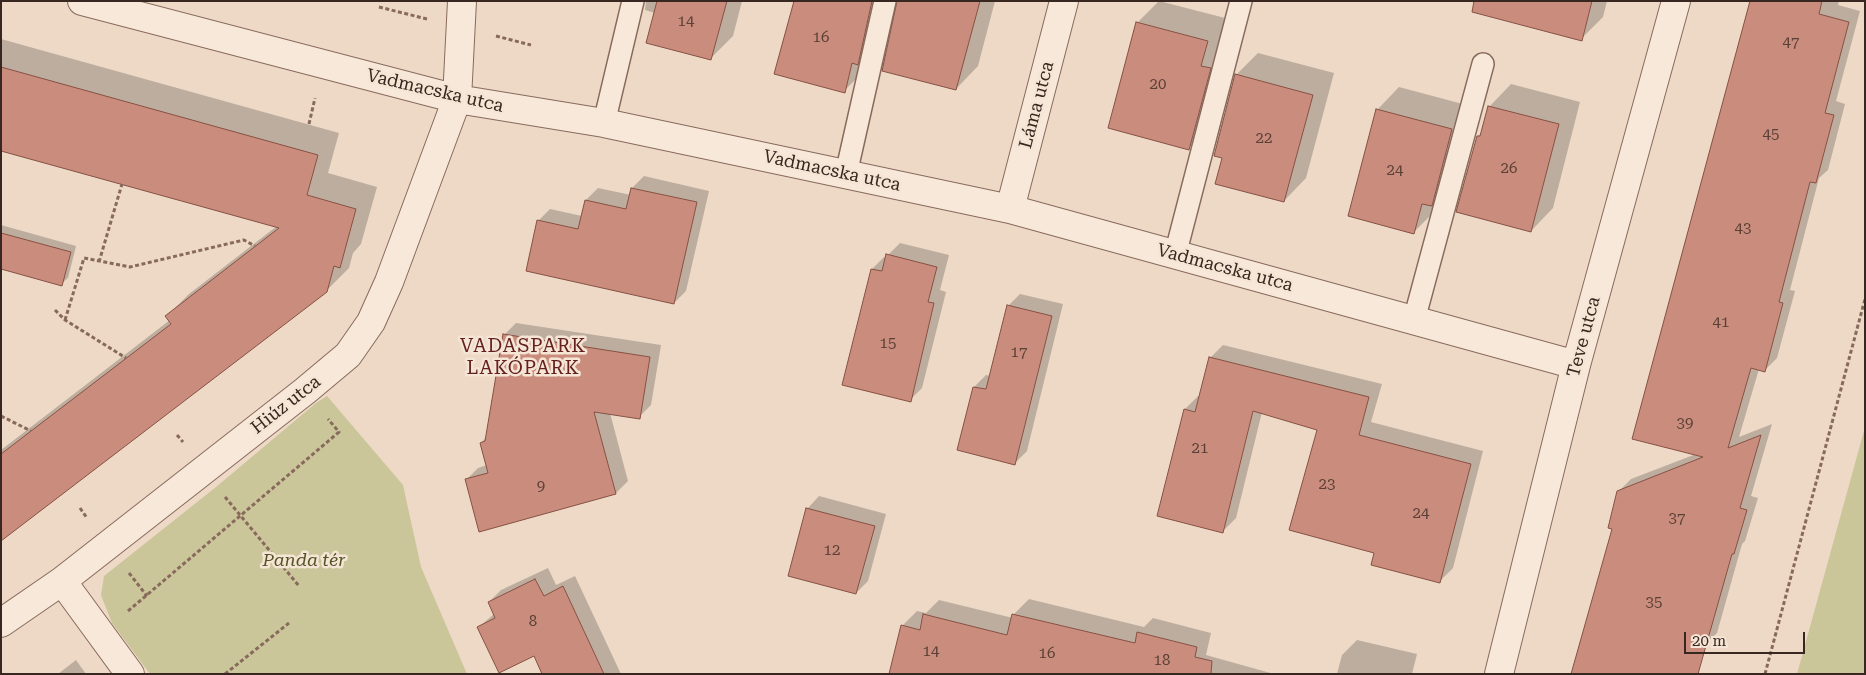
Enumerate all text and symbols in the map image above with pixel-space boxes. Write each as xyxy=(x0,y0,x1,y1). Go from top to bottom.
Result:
house number: 14 xyxy=(678,13,694,31)
house number: 16 xyxy=(813,29,829,47)
house number: 47 xyxy=(1783,34,1799,52)
street label: Láma utca xyxy=(1015,59,1059,151)
street label: Vadmacska utca xyxy=(364,65,506,117)
house number: 20 xyxy=(1150,76,1166,94)
house number: 45 xyxy=(1763,126,1779,144)
house number: 22 xyxy=(1256,130,1272,148)
street label: Vadmacska utca xyxy=(761,146,903,196)
house number: 26 xyxy=(1501,160,1517,178)
house number: 24 xyxy=(1387,162,1403,180)
house number: 43 xyxy=(1735,220,1751,238)
street label: Vadmacska utca xyxy=(1155,239,1295,297)
street label: Teve utca xyxy=(1563,294,1605,380)
house number: 41 xyxy=(1713,314,1729,332)
district label: VADASPARK LAKÓPARK xyxy=(459,335,587,379)
house number: 15 xyxy=(880,335,896,353)
house number: 17 xyxy=(1011,344,1027,362)
street label: Hiúz utca xyxy=(247,371,325,439)
house number: 39 xyxy=(1677,415,1693,433)
house number: 21 xyxy=(1192,440,1208,458)
house number: 23 xyxy=(1319,476,1335,494)
house number: 9 xyxy=(537,478,545,496)
house number: 24 xyxy=(1413,505,1429,523)
house number: 37 xyxy=(1669,510,1685,528)
house number: 12 xyxy=(824,542,840,560)
park label: Panda tér xyxy=(262,550,346,572)
house number: 35 xyxy=(1646,594,1662,612)
house number: 8 xyxy=(529,613,537,631)
scale bar xyxy=(1686,622,1807,654)
text: 20 m xyxy=(1692,632,1726,650)
house number: 14 xyxy=(923,643,939,661)
house number: 16 xyxy=(1039,645,1055,663)
house number: 18 xyxy=(1154,652,1170,670)

